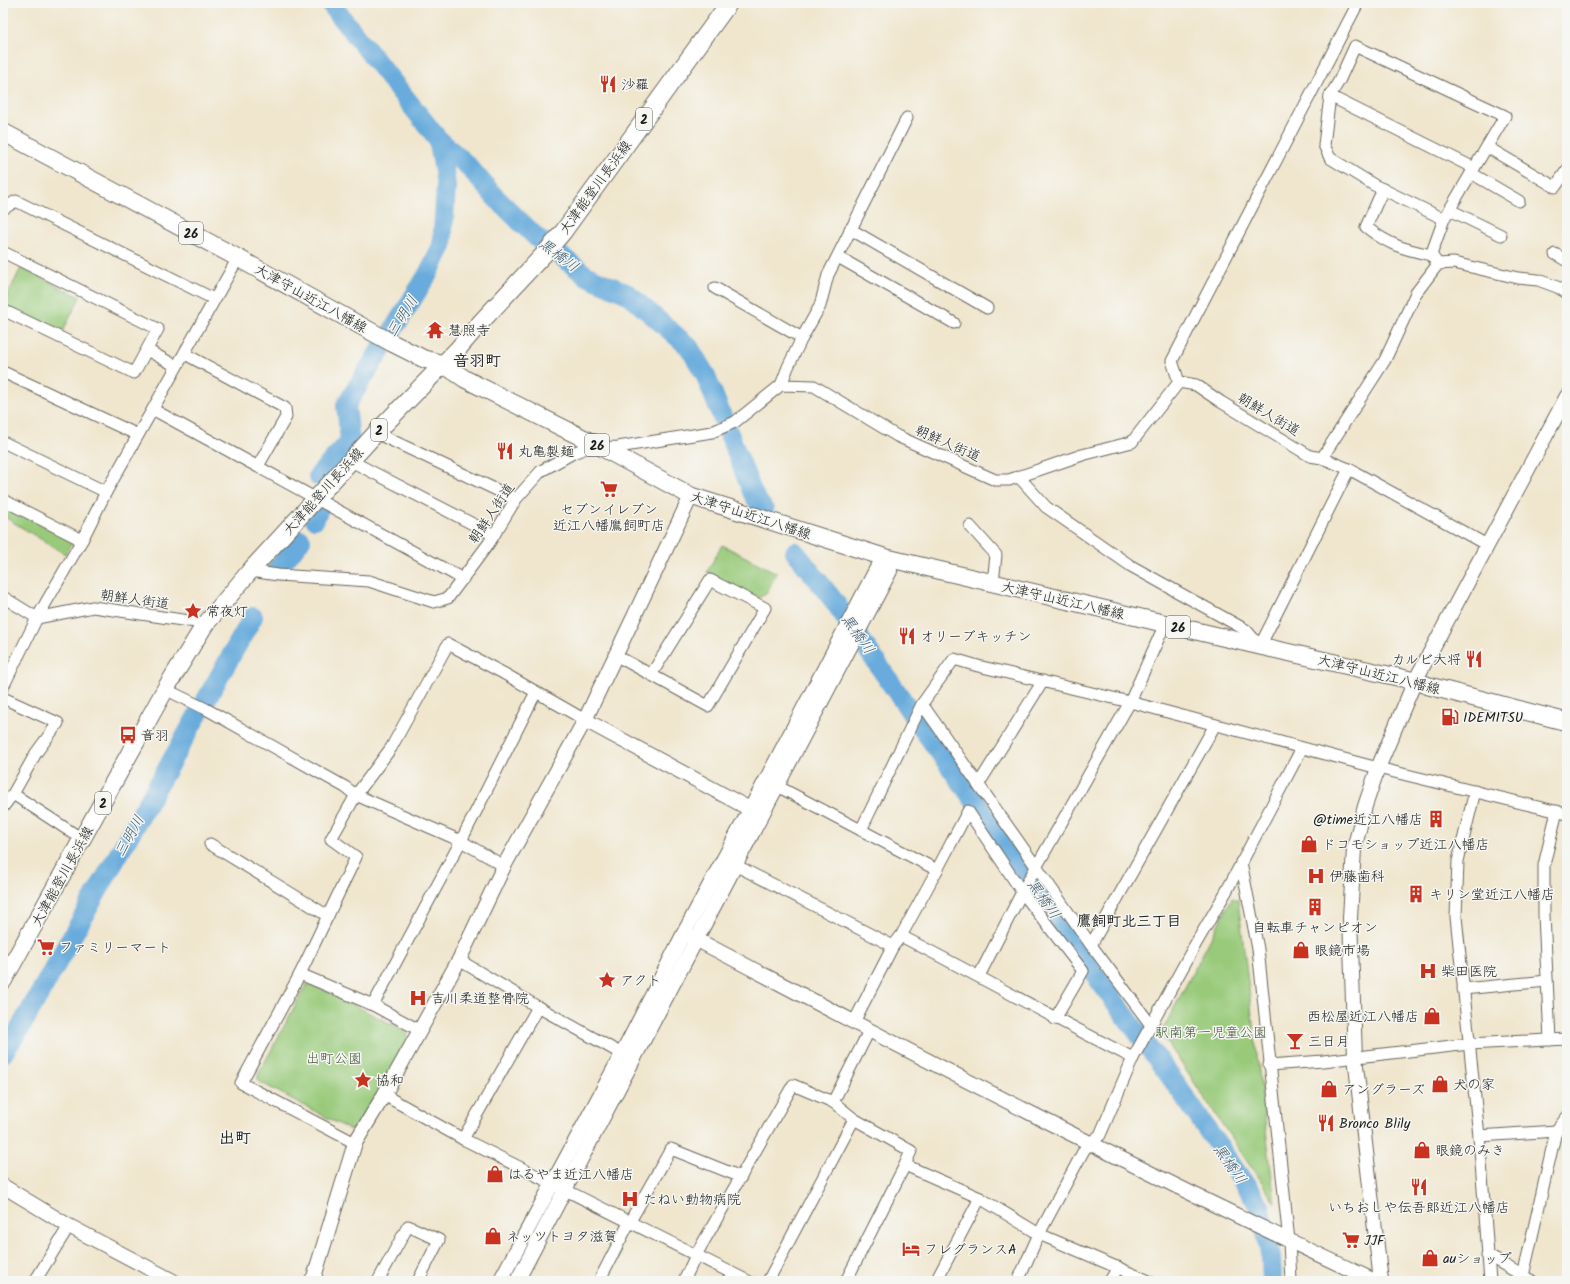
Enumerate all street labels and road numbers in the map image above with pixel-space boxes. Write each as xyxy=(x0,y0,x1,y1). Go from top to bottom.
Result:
road number: 2 xyxy=(636,108,652,130)
street label: 大津能登川長浜線 xyxy=(554,136,638,239)
road number: 26 xyxy=(179,222,203,244)
street label: 大津守山近江八幡線 xyxy=(250,259,371,339)
street label: 朝鮮人街道 xyxy=(1233,387,1304,442)
road number: 2 xyxy=(371,419,387,441)
street label: 朝鮮人街道 xyxy=(911,420,984,468)
road number: 26 xyxy=(585,434,609,456)
street label: 大津能登川長浜線 xyxy=(278,443,369,541)
street label: 朝鮮人街道 xyxy=(463,478,521,549)
street label: 大津守山近江八幡線 xyxy=(687,486,814,546)
street label: 大津守山近江八幡線 xyxy=(999,576,1127,626)
street label: 朝鮮人街道 xyxy=(99,584,171,616)
road number: 26 xyxy=(1166,616,1190,638)
street label: 大津守山近江八幡線 xyxy=(1315,649,1443,701)
road number: 2 xyxy=(95,792,111,814)
street label: 大津能登川長浜線 xyxy=(26,822,100,931)

